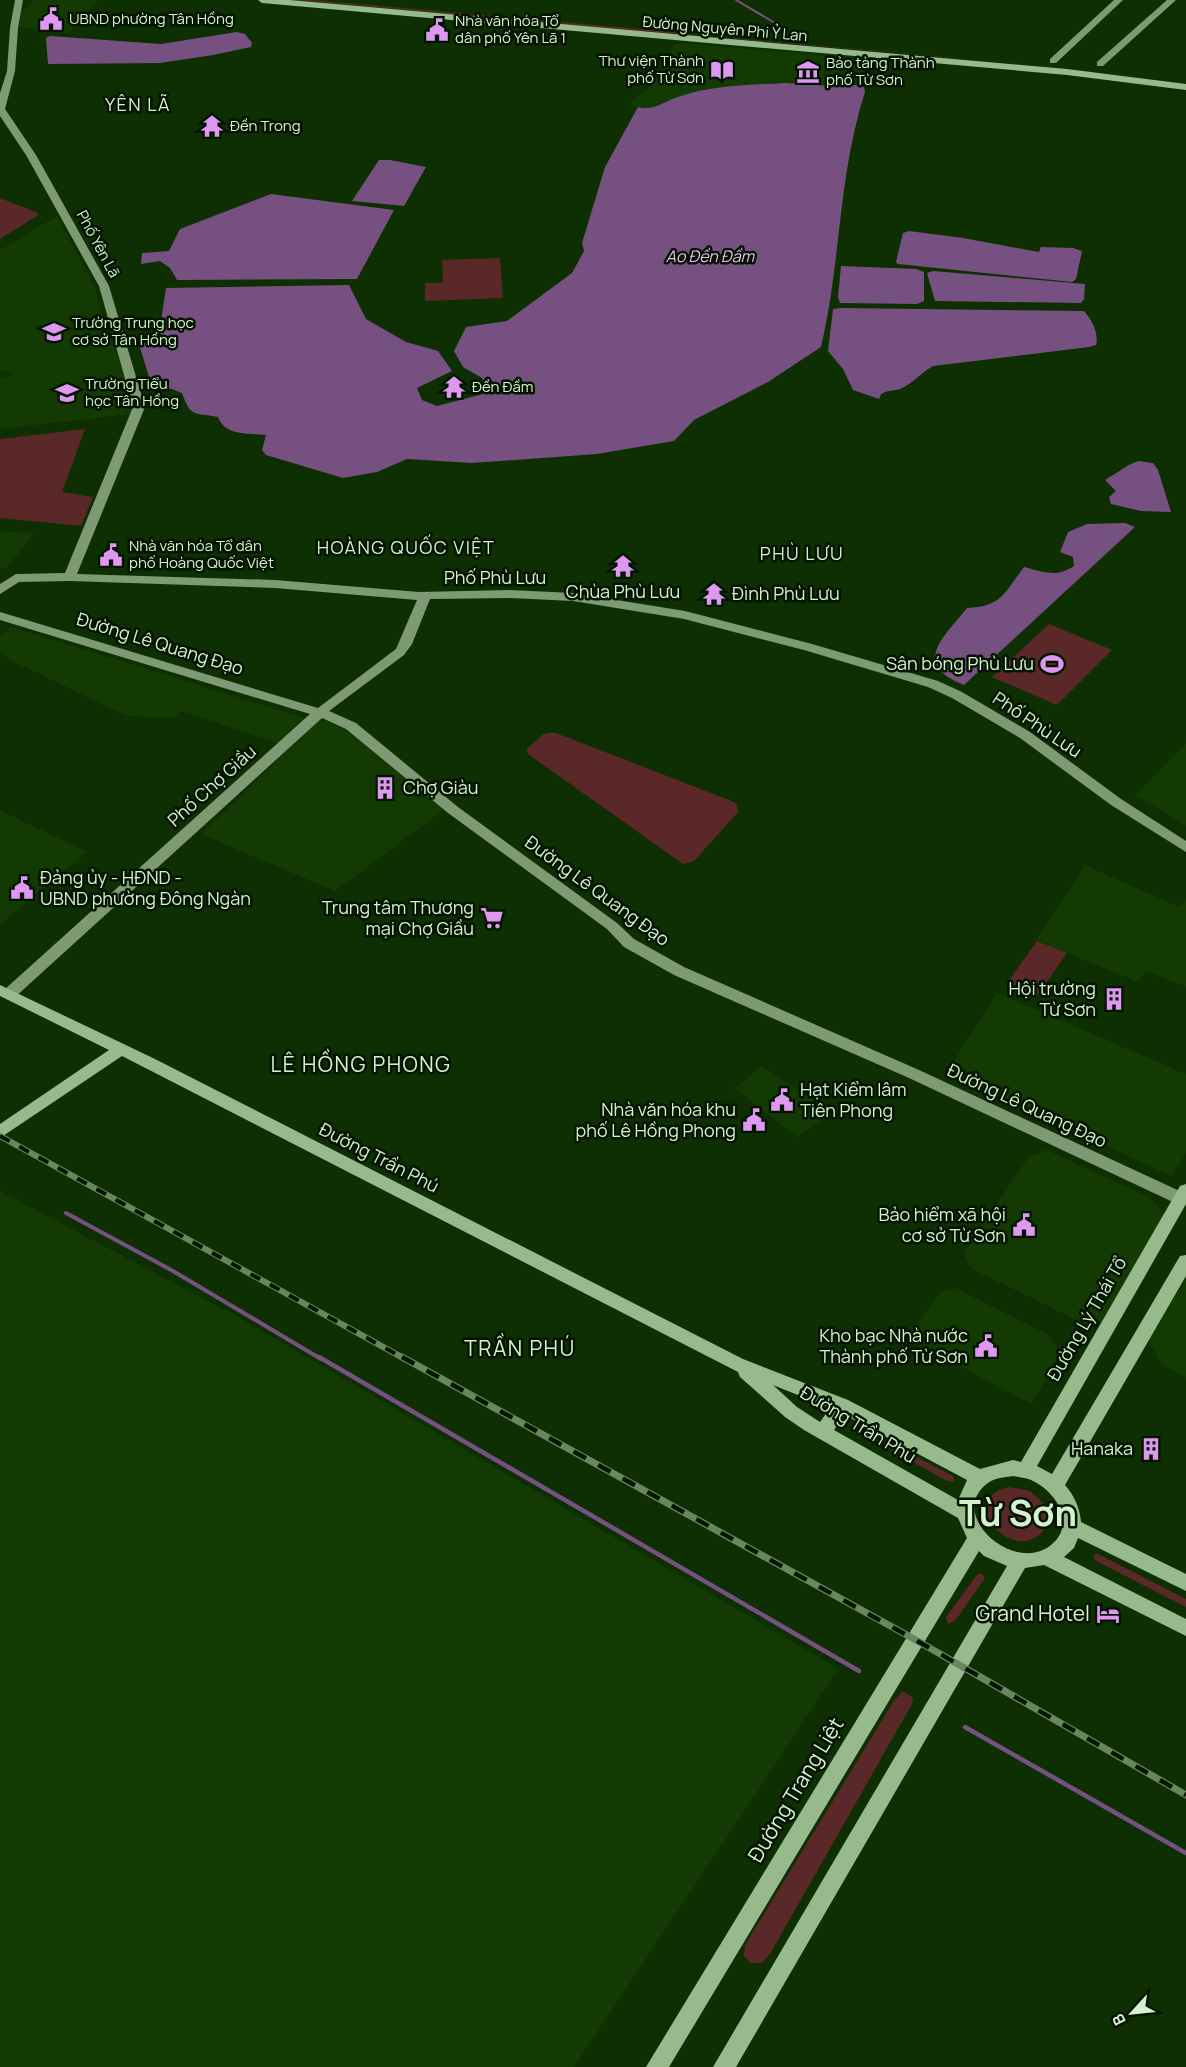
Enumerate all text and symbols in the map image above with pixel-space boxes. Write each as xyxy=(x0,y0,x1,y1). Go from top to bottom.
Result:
public building icon: UBND phường Tân Hồng xyxy=(38,6,64,32)
place label: UBND phường Tân Hồng xyxy=(69,8,234,29)
place label: Nhà văn hóa Tổ dân phố Yên Lã 1 xyxy=(455,10,566,48)
street label: Đường Nguyên Phi Ỷ Lan xyxy=(642,11,808,46)
public building icon: Nhà văn hóa Tổ dân phố Yên Lã 1 xyxy=(424,17,450,43)
place label: Thư viện Thành phố Từ Sơn xyxy=(599,50,704,88)
place label: Bảo tàng Thành phố Từ Sơn xyxy=(826,52,935,90)
library icon: Thư viện Thành phố Từ Sơn xyxy=(709,57,735,83)
museum icon: Bảo tàng Thành phố Từ Sơn xyxy=(795,59,821,85)
district label: YÊN LÃ xyxy=(105,92,171,116)
temple icon: Đền Trong xyxy=(199,113,225,139)
place label: Đền Trong xyxy=(230,115,301,136)
street label: Phố Yên Lã xyxy=(72,206,125,281)
water label: Ao Đền Đầm xyxy=(666,245,756,267)
place label: Trường Trung học cơ sở Tân Hồng xyxy=(72,312,194,350)
school or university icon: Trường Trung học cơ sở Tân Hồng xyxy=(41,319,67,345)
place label: Trường Tiểu học Tân Hồng xyxy=(85,373,179,411)
temple icon: Đền Đầm xyxy=(441,374,467,400)
place label: Đền Đầm xyxy=(472,376,533,397)
school or university icon: Trường Tiểu học Tân Hồng xyxy=(54,380,80,406)
district label: HOÀNG QUỐC VIỆT xyxy=(317,534,495,559)
place label: Nhà văn hóa Tổ dân phố Hoàng Quốc Việt xyxy=(129,535,274,573)
district label: PHÙ LƯU xyxy=(760,541,844,565)
public building icon: Nhà văn hóa Tổ dân phố Hoàng Quốc Việt xyxy=(98,542,124,568)
temple icon: Chùa Phù Lưu xyxy=(610,553,636,579)
street label: Phố Phù Lưu xyxy=(444,565,546,589)
place label: Chùa Phù Lưu xyxy=(566,579,680,603)
temple icon: Đình Phù Lưu xyxy=(701,581,727,607)
place label: Đình Phù Lưu xyxy=(732,581,840,605)
street label: Đường Lê Quang Đạo xyxy=(74,606,247,680)
place label: Sân bóng Phù Lưu xyxy=(886,651,1034,675)
sports icon: Sân bóng Phù Lưu xyxy=(1039,651,1065,677)
street label: Phố Phù Lưu xyxy=(988,686,1087,763)
street label: Phố Chợ Giầu xyxy=(162,739,261,831)
building icon: Chợ Giàu xyxy=(372,775,398,801)
place label: Chợ Giàu xyxy=(403,775,478,799)
street label: Đường Lê Quang Đạo xyxy=(520,830,675,951)
place label: Đảng ủy - HĐND - UBND phường Đông Ngàn xyxy=(40,865,251,910)
public building icon: Đảng ủy - HĐND - UBND phường Đông Ngàn xyxy=(9,875,35,901)
place label: Trung tâm Thương mại Chợ Giầu xyxy=(322,895,474,940)
supermarket icon: Trung tâm Thương mại Chợ Giầu xyxy=(479,905,505,931)
place label: Hội trường Từ Sơn xyxy=(1009,976,1096,1021)
building icon: Hội trường Từ Sơn xyxy=(1101,986,1127,1012)
district label: LÊ HỒNG PHONG xyxy=(271,1048,451,1078)
street label: Đường Lê Quang Đạo xyxy=(944,1058,1111,1153)
place label: Hạt Kiểm lâm Tiên Phong xyxy=(800,1077,907,1122)
public building icon: Hạt Kiểm lâm Tiên Phong xyxy=(769,1087,795,1113)
place label: Nhà văn hóa khu phố Lê Hồng Phong xyxy=(576,1097,736,1142)
public building icon: Nhà văn hóa khu phố Lê Hồng Phong xyxy=(741,1107,767,1133)
street label: Đường Trần Phú xyxy=(316,1117,443,1198)
place label: Bảo hiểm xã hội cơ sở Từ Sơn xyxy=(878,1202,1006,1247)
public building icon: Bảo hiểm xã hội cơ sở Từ Sơn xyxy=(1011,1212,1037,1238)
street label: Đường Lý Thái Tổ xyxy=(1041,1252,1131,1385)
place label: Kho bạc Nhà nước Thành phố Từ Sơn xyxy=(819,1323,968,1368)
district label: TRẦN PHÚ xyxy=(464,1333,576,1362)
public building icon: Kho bạc Nhà nước Thành phố Từ Sơn xyxy=(973,1333,999,1359)
street label: Đường Trần Phú xyxy=(796,1380,921,1468)
place label: Hanaka xyxy=(1071,1436,1133,1460)
building icon: Hanaka xyxy=(1138,1436,1164,1462)
district label: Từ Sơn xyxy=(959,1488,1077,1537)
place label: Grand Hotel xyxy=(975,1599,1090,1627)
hotel icon: Grand Hotel xyxy=(1095,1601,1121,1627)
street label: Đường Trang Liệt xyxy=(741,1712,849,1867)
north arrow xyxy=(1102,1983,1162,2043)
text: B xyxy=(1107,2010,1131,2029)

